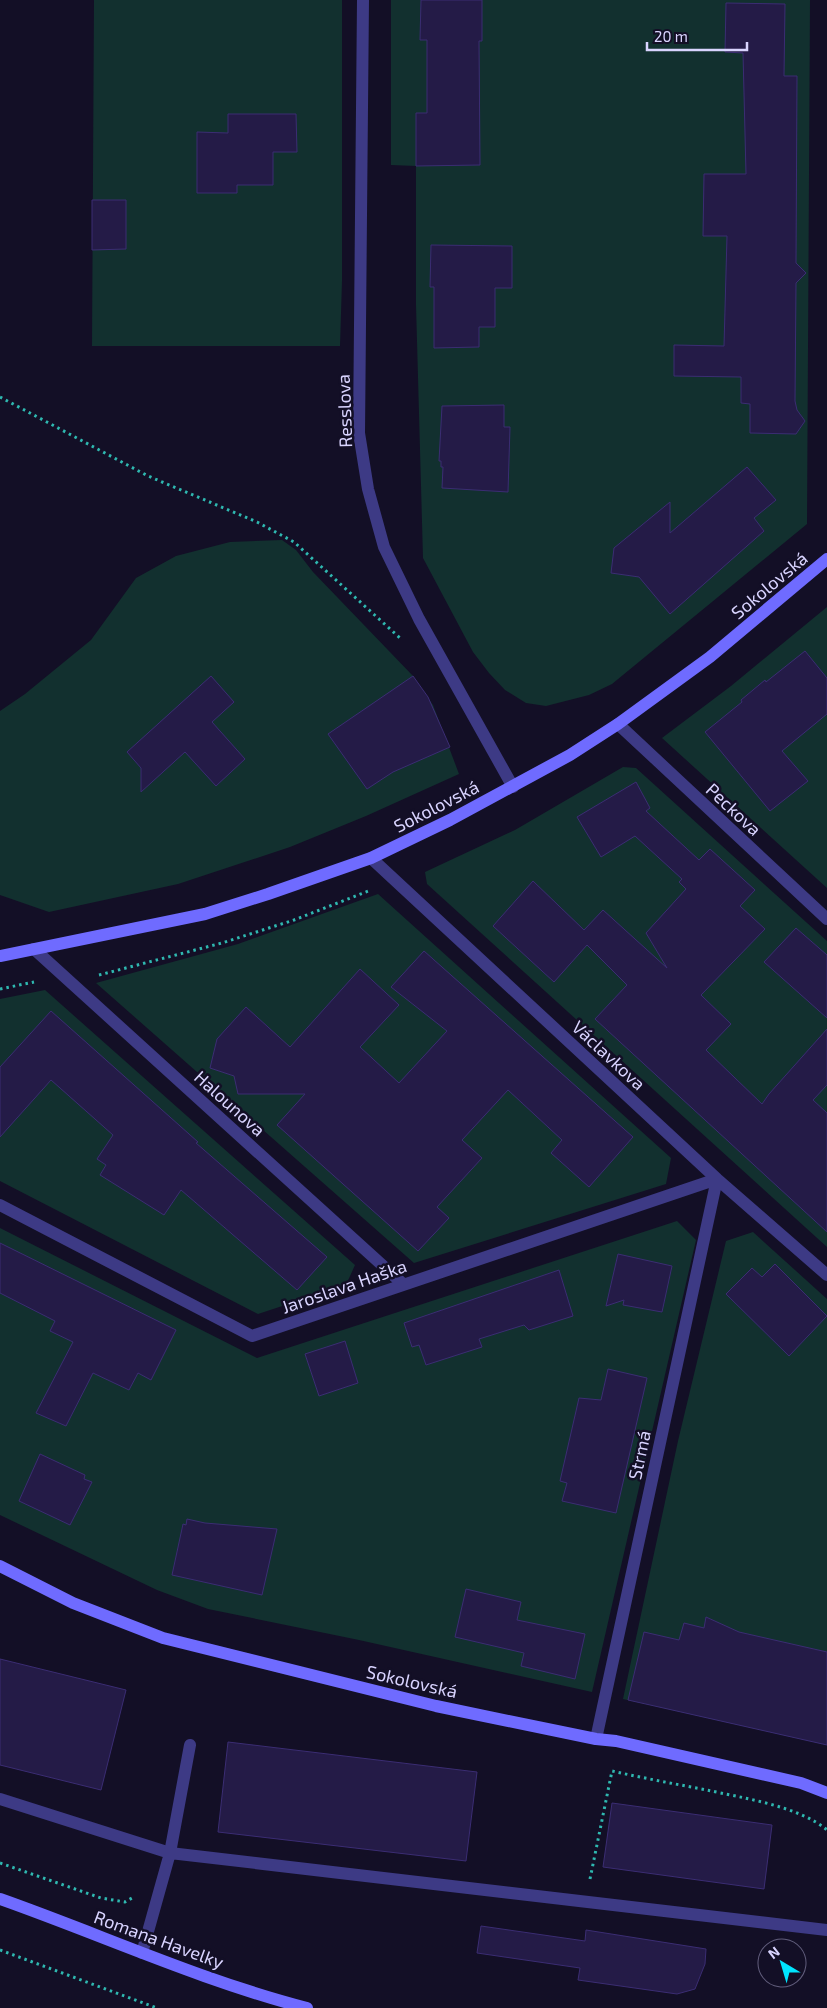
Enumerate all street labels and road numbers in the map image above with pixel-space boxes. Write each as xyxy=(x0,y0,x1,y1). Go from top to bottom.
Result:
street label: Resslova xyxy=(332,374,356,448)
street label: Sokolovská xyxy=(726,547,812,623)
street label: Sokolovská xyxy=(390,775,482,837)
street label: Peckova xyxy=(702,778,766,840)
street label: Václavkova xyxy=(568,1015,650,1095)
street label: Halounova xyxy=(190,1065,270,1141)
street label: Jaroslava Haška xyxy=(278,1254,410,1318)
street label: Strmá xyxy=(623,1428,655,1482)
street label: Sokolovská xyxy=(364,1660,460,1702)
street label: Romana Havelky xyxy=(91,1905,227,1973)

